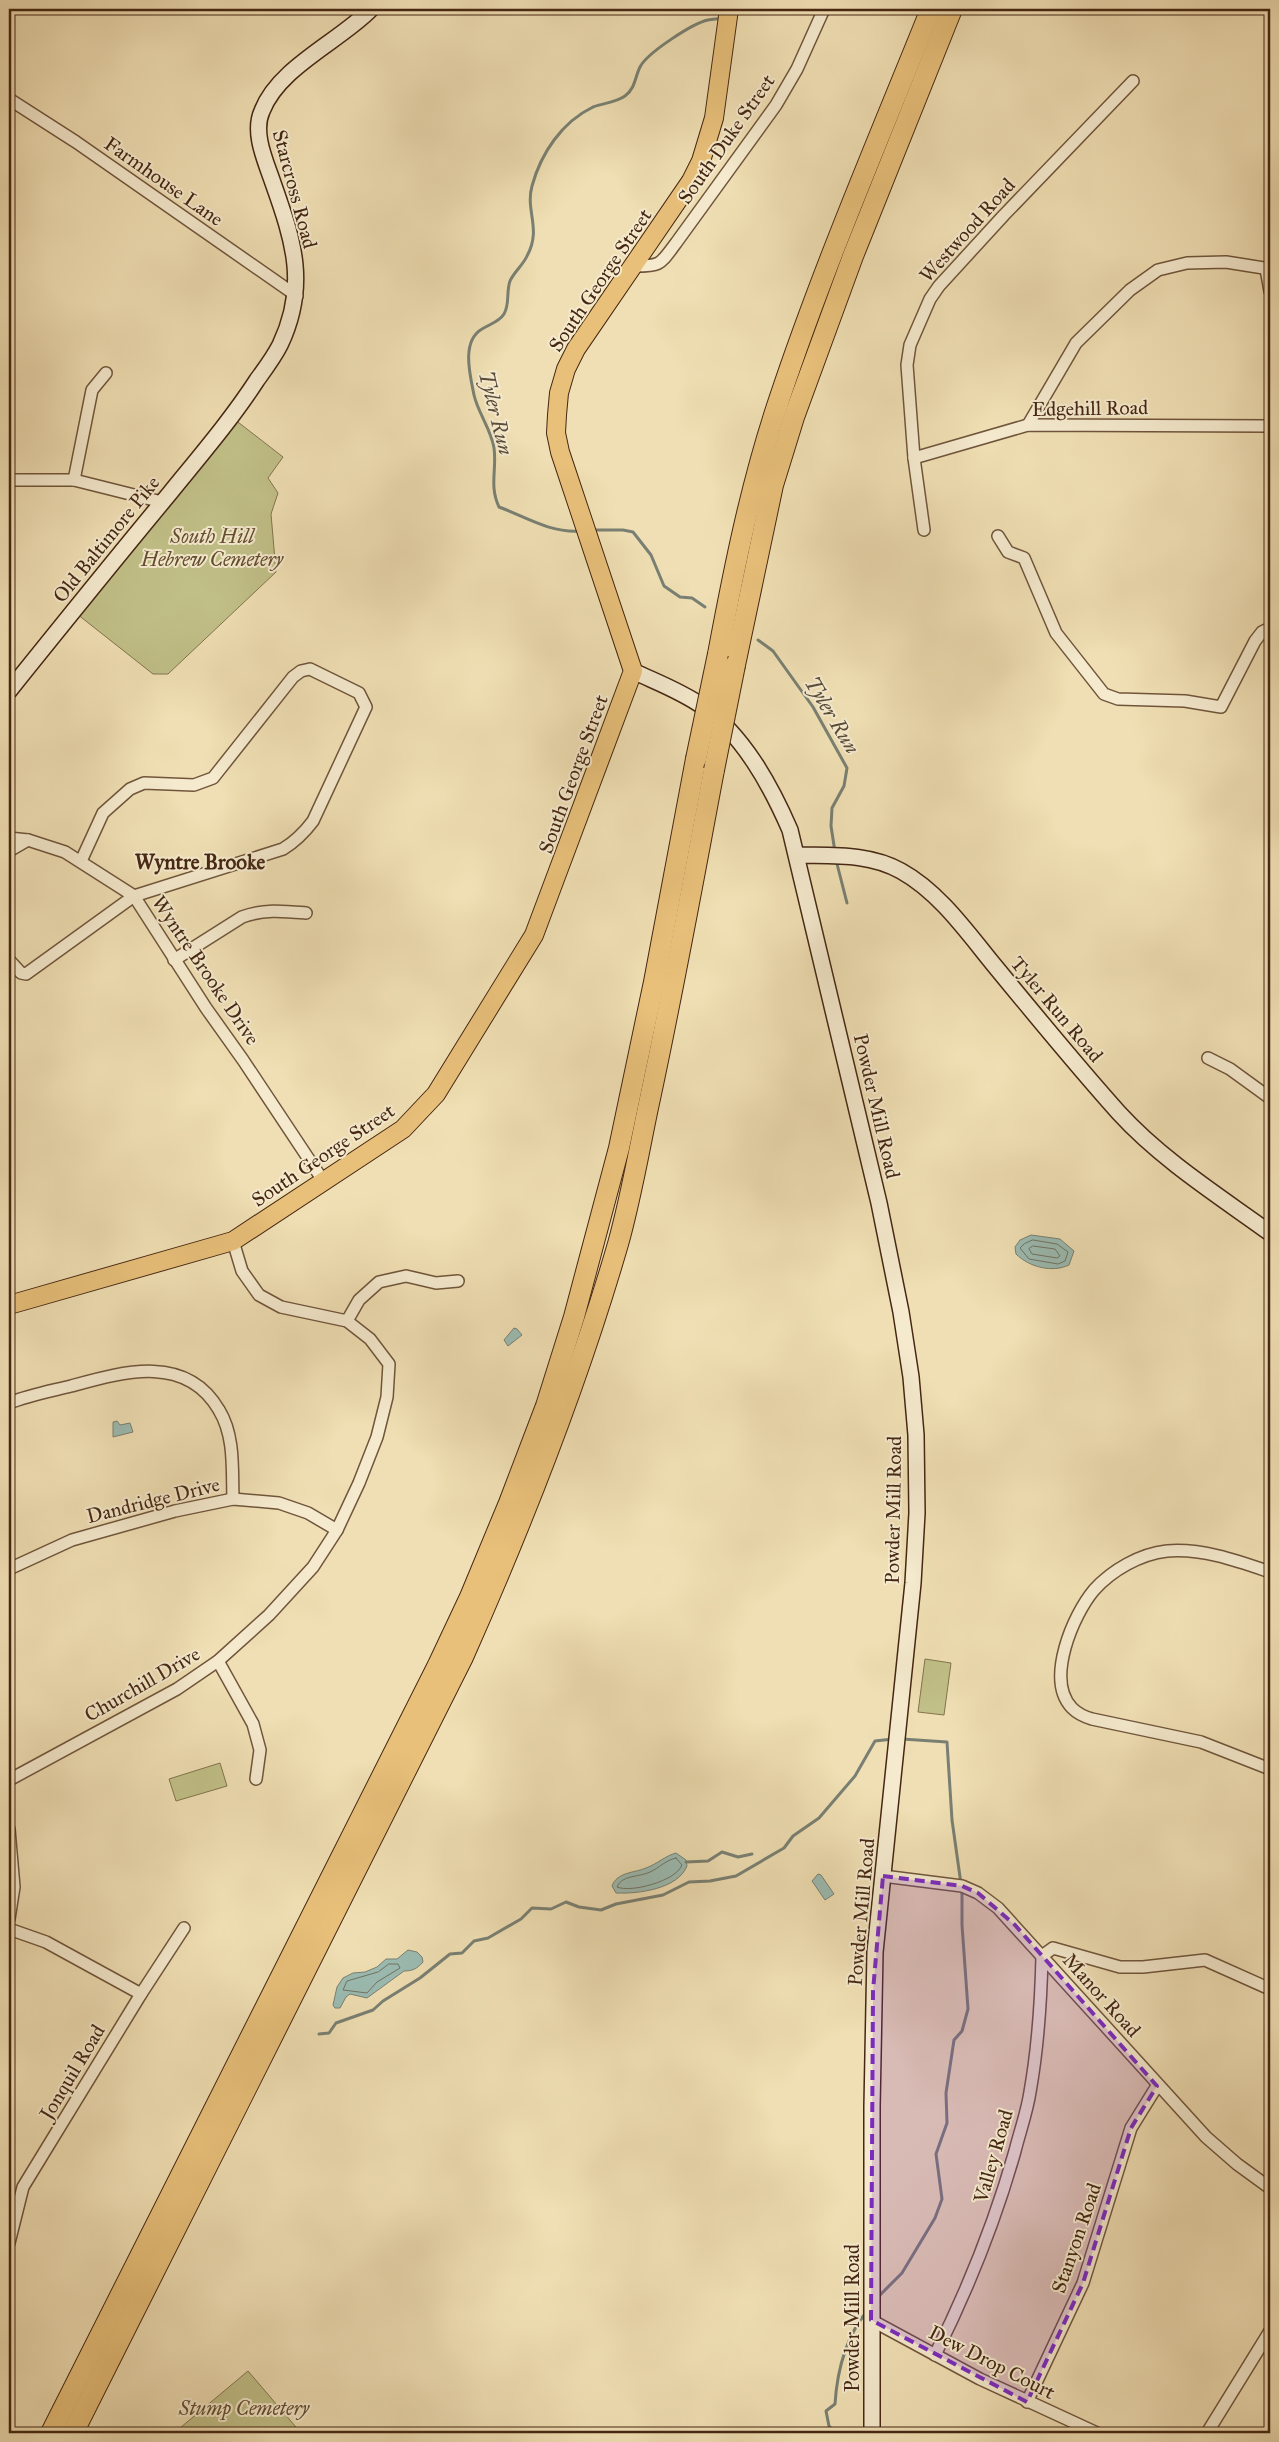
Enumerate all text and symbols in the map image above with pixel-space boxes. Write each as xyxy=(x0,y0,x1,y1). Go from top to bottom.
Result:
street label: South Duke Street xyxy=(672,70,780,208)
street label: Starcross Road xyxy=(268,127,322,251)
street label: Farmhouse Lane xyxy=(100,131,228,231)
street label: Westwood Road xyxy=(914,173,1020,287)
street label: South George Street xyxy=(543,204,658,357)
water label: Tyler Run xyxy=(473,368,519,458)
street label: Edgehill Road xyxy=(1032,395,1148,422)
street label: Old Baltimore Pike xyxy=(48,471,164,607)
park label: South Hill Hebrew Cemetery xyxy=(140,524,285,571)
water label: Tyler Run xyxy=(799,672,865,758)
street label: South George Street xyxy=(533,691,614,857)
district label: Wyntre Brooke xyxy=(135,849,265,875)
street label: Wyntre Brooke Drive xyxy=(147,891,265,1049)
street label: Tyler Run Road xyxy=(1006,951,1108,1067)
street label: Powder Mill Road xyxy=(849,1031,905,1181)
street label: South George Street xyxy=(247,1098,400,1213)
street label: Powder Mill Road xyxy=(880,1436,906,1584)
street label: Dandridge Drive xyxy=(84,1472,222,1529)
street label: Churchill Drive xyxy=(80,1641,204,1727)
street label: Powder Mill Road xyxy=(843,1837,879,1987)
street label: Manor Road xyxy=(1058,1948,1146,2042)
street label: Jonquil Road xyxy=(33,2020,111,2126)
street label: Valley Road xyxy=(968,2107,1018,2206)
street label: Stanyon Road xyxy=(1046,2180,1106,2296)
street label: Powder Mill Road xyxy=(840,2244,864,2392)
street label: Dew Drop Court xyxy=(925,2320,1059,2404)
park label: Stump Cemetery xyxy=(178,2396,311,2421)

